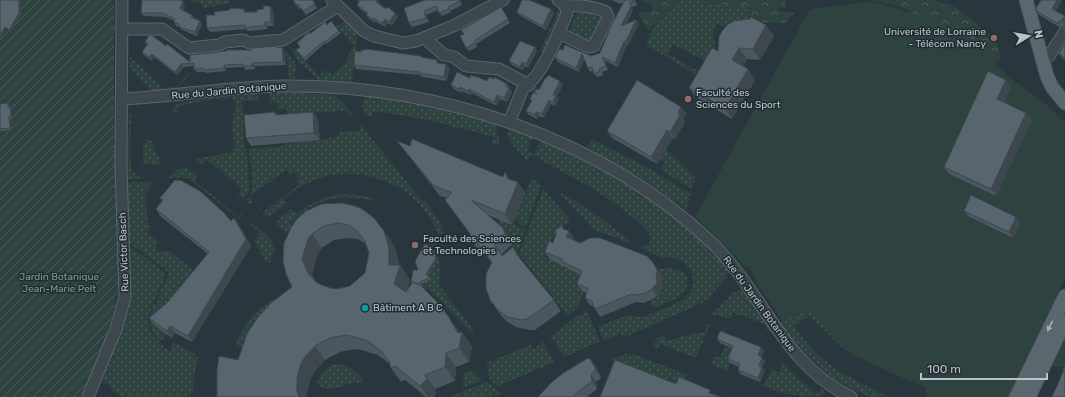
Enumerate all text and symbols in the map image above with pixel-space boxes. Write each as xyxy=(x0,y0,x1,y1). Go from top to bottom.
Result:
north arrow xyxy=(1009,16,1049,56)
place label: Université de Lorraine - Télécom Nancy xyxy=(884,26,986,50)
text: N xyxy=(1031,29,1045,39)
marker: Université de Lorraine - Télécom Nancy xyxy=(989,33,999,43)
street label: Rue du Jardin Botanique xyxy=(171,80,287,102)
place label: Faculté des Sciences du Sport xyxy=(696,87,781,111)
marker: Faculté des Sciences du Sport xyxy=(683,94,693,104)
street label: Rue Victor Basch xyxy=(117,212,131,292)
place label: Faculté des Sciences et Technologies xyxy=(423,233,521,257)
marker: Faculté des Sciences et Technologies xyxy=(410,240,420,250)
street label: Rue du Jardin Botanique xyxy=(720,254,798,354)
park label: Jardin Botanique Jean-Marie Pelt xyxy=(19,271,100,295)
place label: Bâtiment A B C xyxy=(373,302,443,314)
marker: Bâtiment A B C xyxy=(360,303,370,313)
one-way arrow xyxy=(1047,320,1053,332)
scale bar xyxy=(921,355,1047,381)
text: 100 m xyxy=(927,362,961,376)

